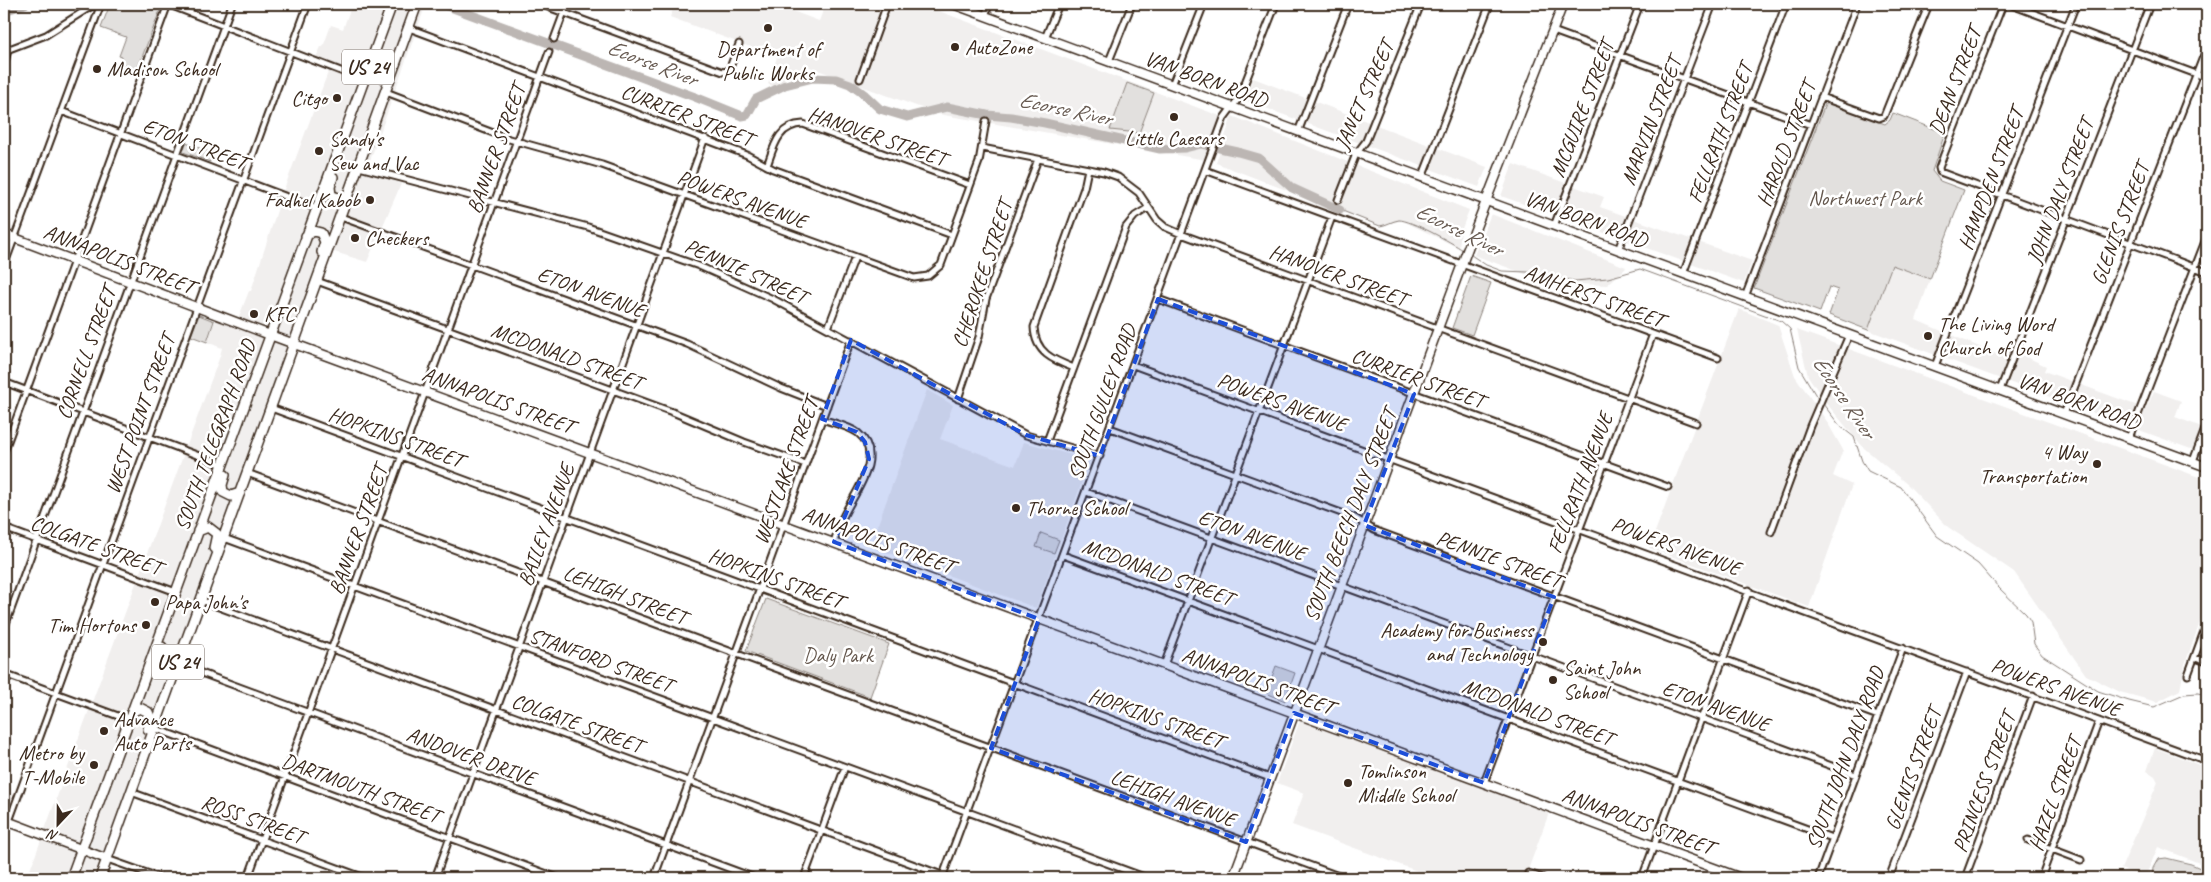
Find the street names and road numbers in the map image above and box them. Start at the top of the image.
street label: DEAN STREET [1923,19,1989,138]
street label: MCGUIRE STREET [1544,32,1622,181]
street label: JANET STREET [1328,33,1401,154]
street label: VAN BORN ROAD [1141,45,1272,114]
street label: MARVIN STREET [1615,49,1689,188]
road number: US 24 [342,50,394,84]
street label: FELLRATH STREET [1682,56,1760,206]
street label: HAROLD STREET [1750,73,1824,210]
street label: BANNER STREET [461,76,533,217]
street label: CURRIER STREET [618,78,762,154]
street label: HANOVER STREET [805,100,954,173]
street label: HAMPDEN STREET [1952,100,2032,253]
street label: JOHN DALY STREET [2020,111,2101,268]
street label: ETON STREET [139,112,256,178]
street label: GLENIS STREET [2085,155,2157,288]
street label: POWERS AVENUE [674,164,812,235]
street label: VAN BORN ROAD [1521,185,1652,254]
street label: CHEROKEE STREET [946,192,1020,351]
street label: ANNAPOLIS STREET [40,218,203,302]
street label: PENNIE STREET [681,232,815,311]
street label: HANOVER STREET [1266,238,1415,314]
street label: AMHERST STREET [1521,259,1672,335]
street label: ETON AVENUE [534,261,650,324]
street label: CORNELL STREET [50,278,124,422]
street label: MCDONALD STREET [488,317,650,397]
street label: SOUTH GULLEY ROAD [1062,319,1143,483]
street label: WEST POINT STREET [99,327,182,497]
street label: SOUTH TELEGRAPH ROAD [168,334,262,534]
street label: CURRIER STREET [1348,342,1493,416]
street label: ANNAPOLIS STREET [419,361,582,441]
street label: POWERS AVENUE [1214,367,1352,438]
street label: VAN BORN ROAD [2014,367,2145,436]
street label: WESTLAKE STREET [748,389,826,547]
street label: HOPKINS STREET [325,401,472,475]
street label: SOUTH BEECH DALY STREET [1297,401,1404,625]
street label: FELLRATH AVENUE [1541,407,1620,557]
street label: BANNER STREET [323,457,395,598]
street label: BAILEY AVENUE [512,458,581,590]
street label: ANNAPOLIS STREET [799,501,962,581]
street label: ETON AVENUE [1195,504,1311,567]
street label: COLGATE STREET [27,509,170,582]
street label: POWERS AVENUE [1608,511,1746,582]
street label: PENNIE STREET [1433,524,1569,595]
street label: MCDONALD STREET [1079,533,1241,613]
street label: HOPKINS STREET [705,542,852,616]
street label: LEHIGH STREET [560,560,695,632]
street label: STANFORD STREET [526,622,680,699]
street label: ANNAPOLIS STREET [1179,642,1342,722]
road number: US 24 [152,644,204,680]
street label: POWERS AVENUE [1988,652,2126,723]
street label: SOUTH JOHN DALY ROAD [1800,662,1891,853]
street label: MCDONALD STREET [1459,673,1621,753]
street label: ETON AVENUE [1659,675,1775,738]
street label: HOPKINS STREET [1085,682,1232,756]
street label: COLGATE STREET [508,687,651,760]
street label: GLENIS STREET [1879,699,1949,833]
street label: PRINCESS STREET [1947,704,2023,856]
street label: ANDOVER DRIVE [403,721,541,792]
street label: HAZEL STREET [2022,730,2089,854]
street label: DARTMOUTH STREET [278,747,448,830]
street label: LEHIGH AVENUE [1107,763,1241,833]
street label: ANNAPOLIS STREET [1559,782,1722,862]
street label: ROSS STREET [198,788,312,851]

